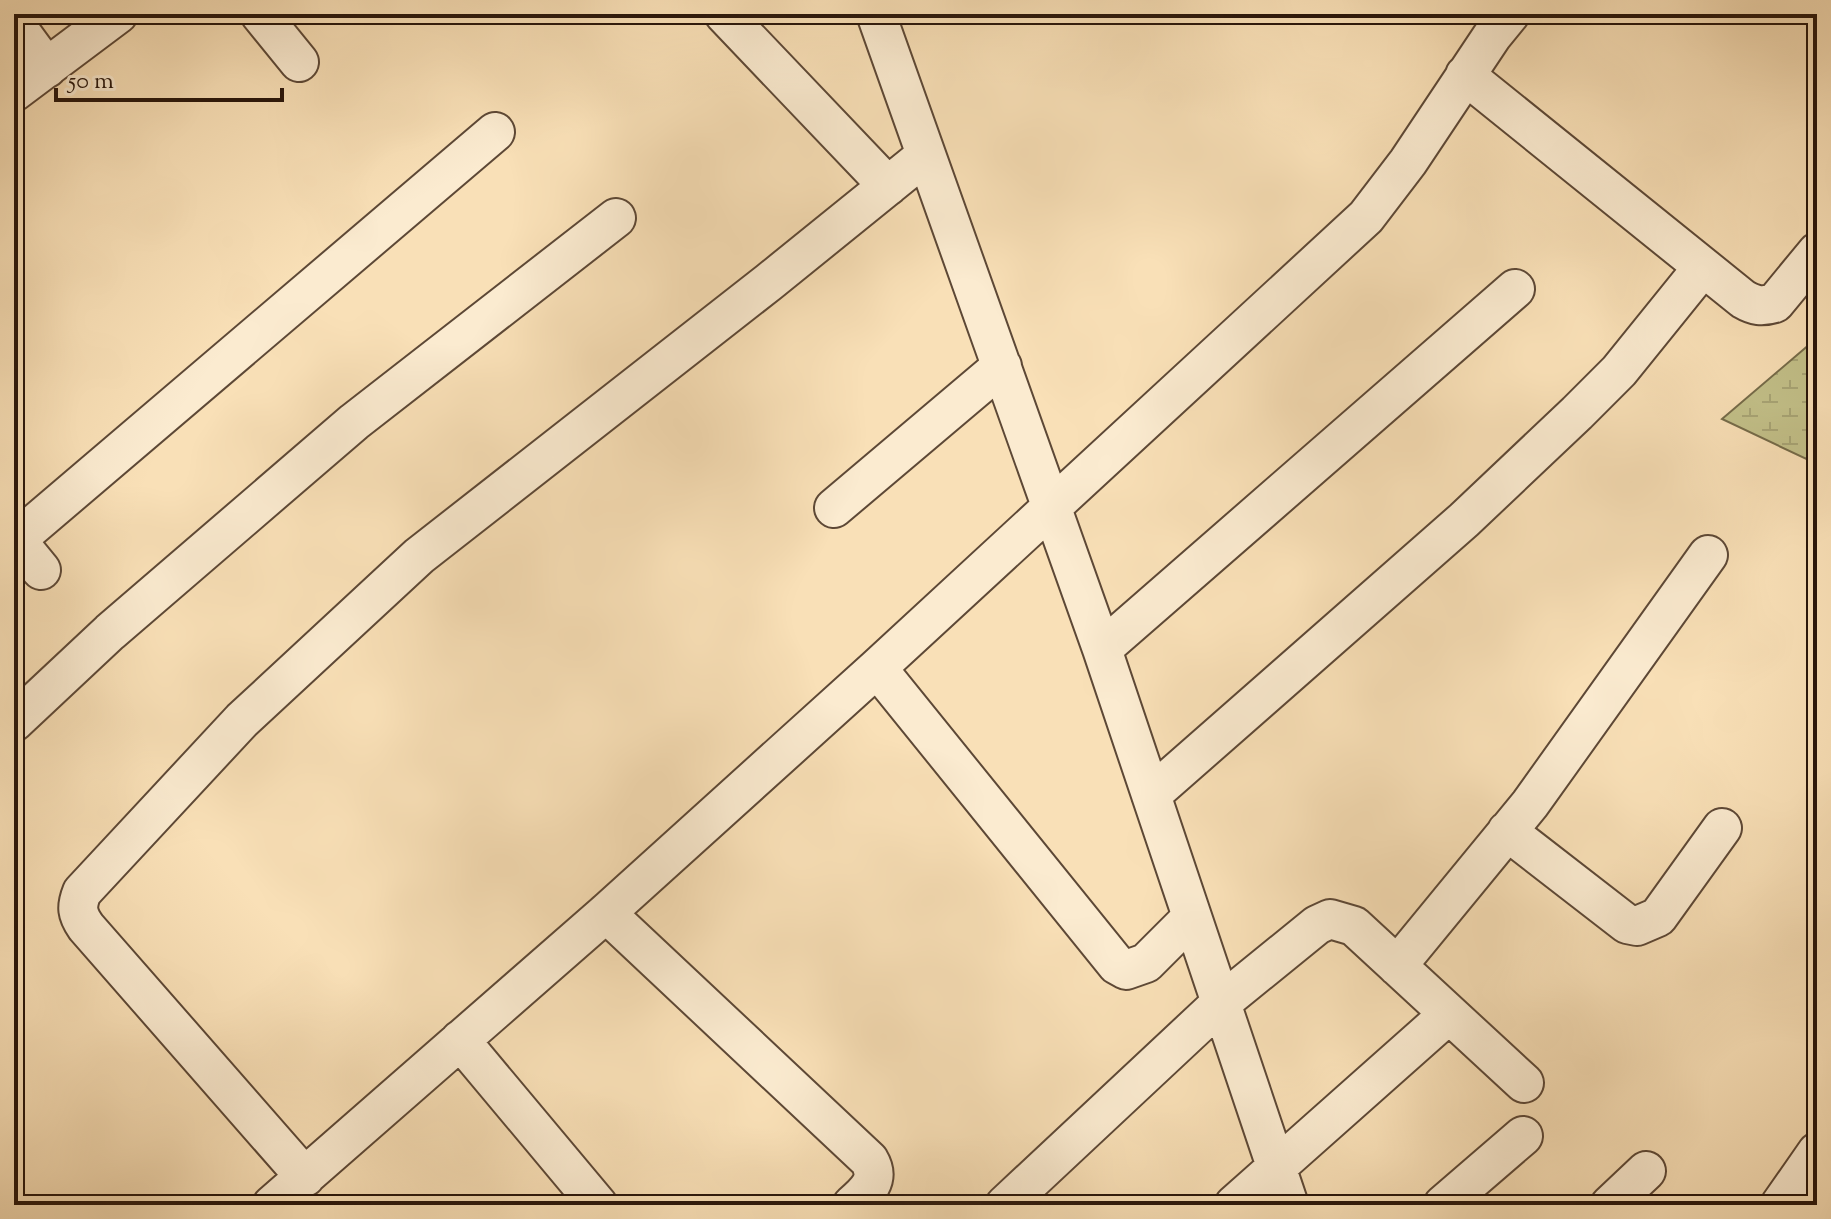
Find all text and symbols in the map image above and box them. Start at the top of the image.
scale bar [56,52,282,102]
text: 50 m [66,65,114,99]

